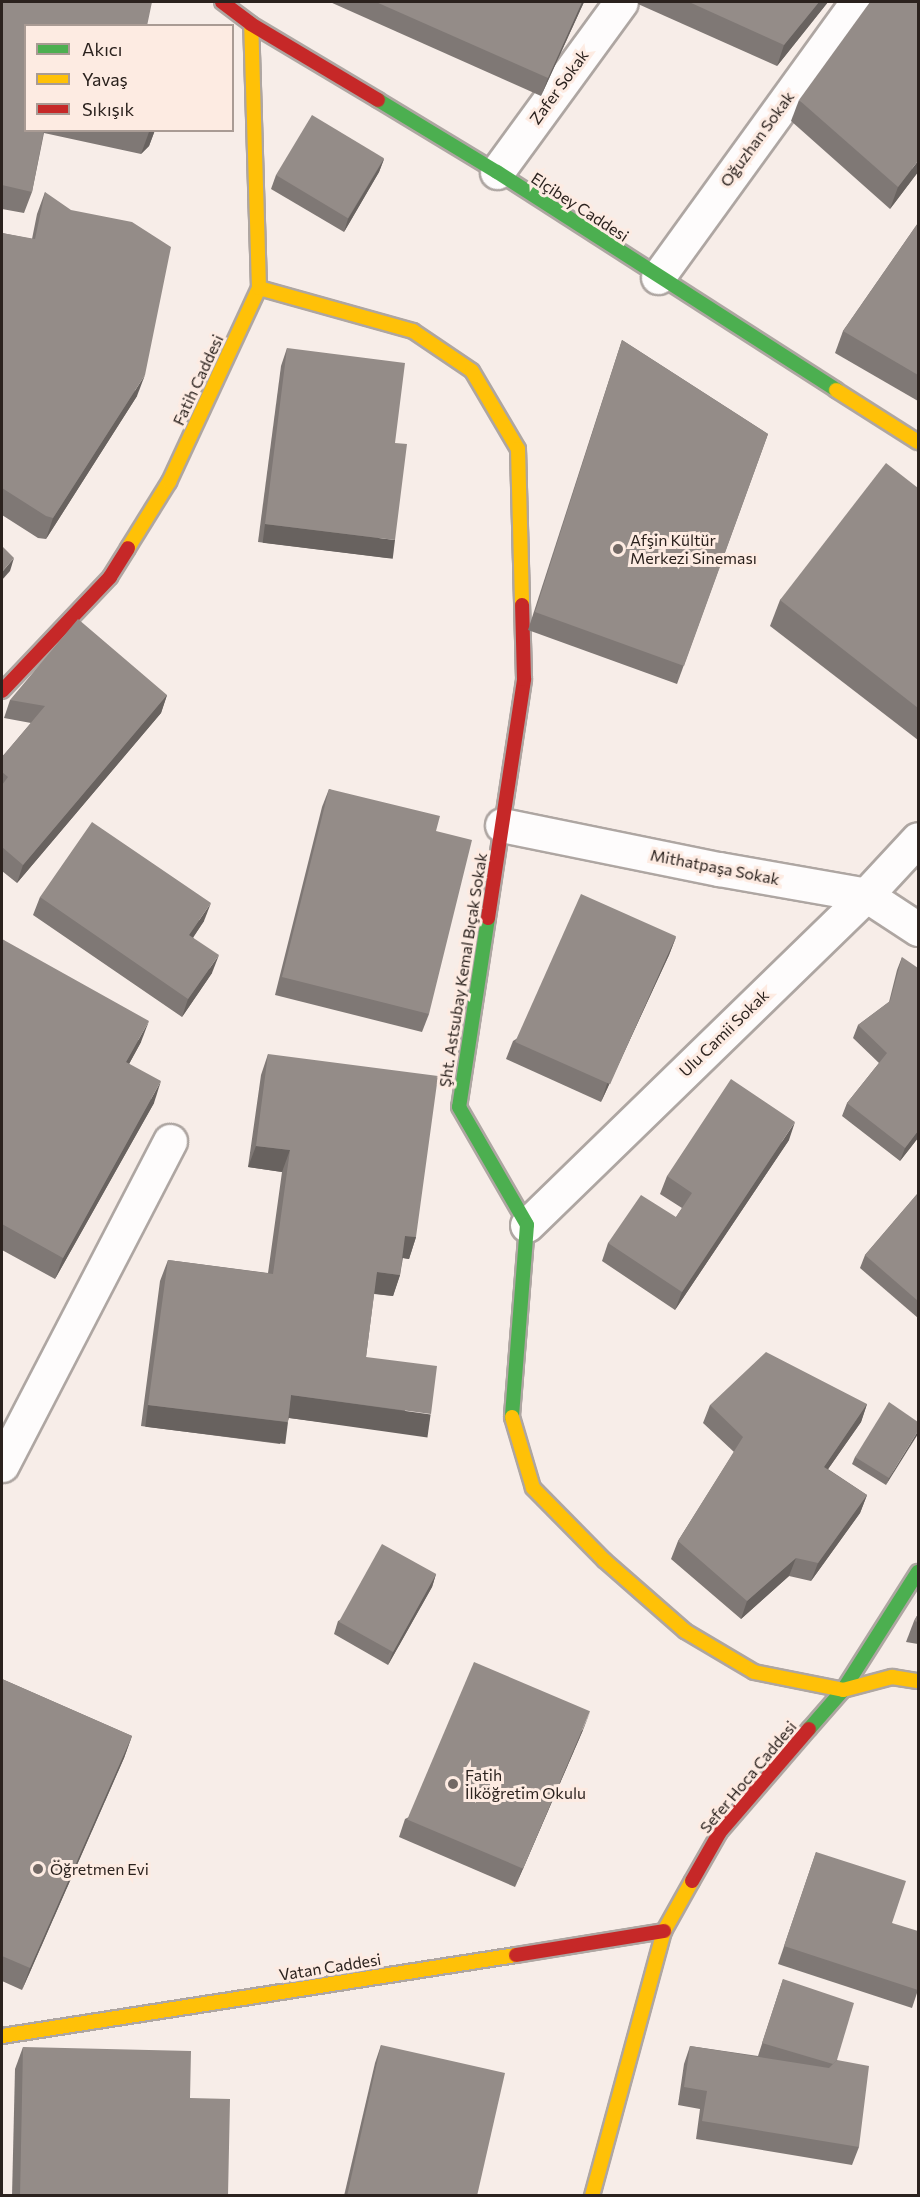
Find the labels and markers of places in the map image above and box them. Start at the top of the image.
place label: Afşin Kültür Merkezi Sineması [630,530,757,568]
marker: Afşin Kültür Merkezi Sineması [611,542,625,556]
place label: Fatih İlköğretim Okulu [465,1765,586,1803]
marker: Fatih İlköğretim Okulu [446,1777,460,1791]
place label: Öğretmen Evi [50,1859,149,1879]
marker: Öğretmen Evi [31,1862,45,1876]

